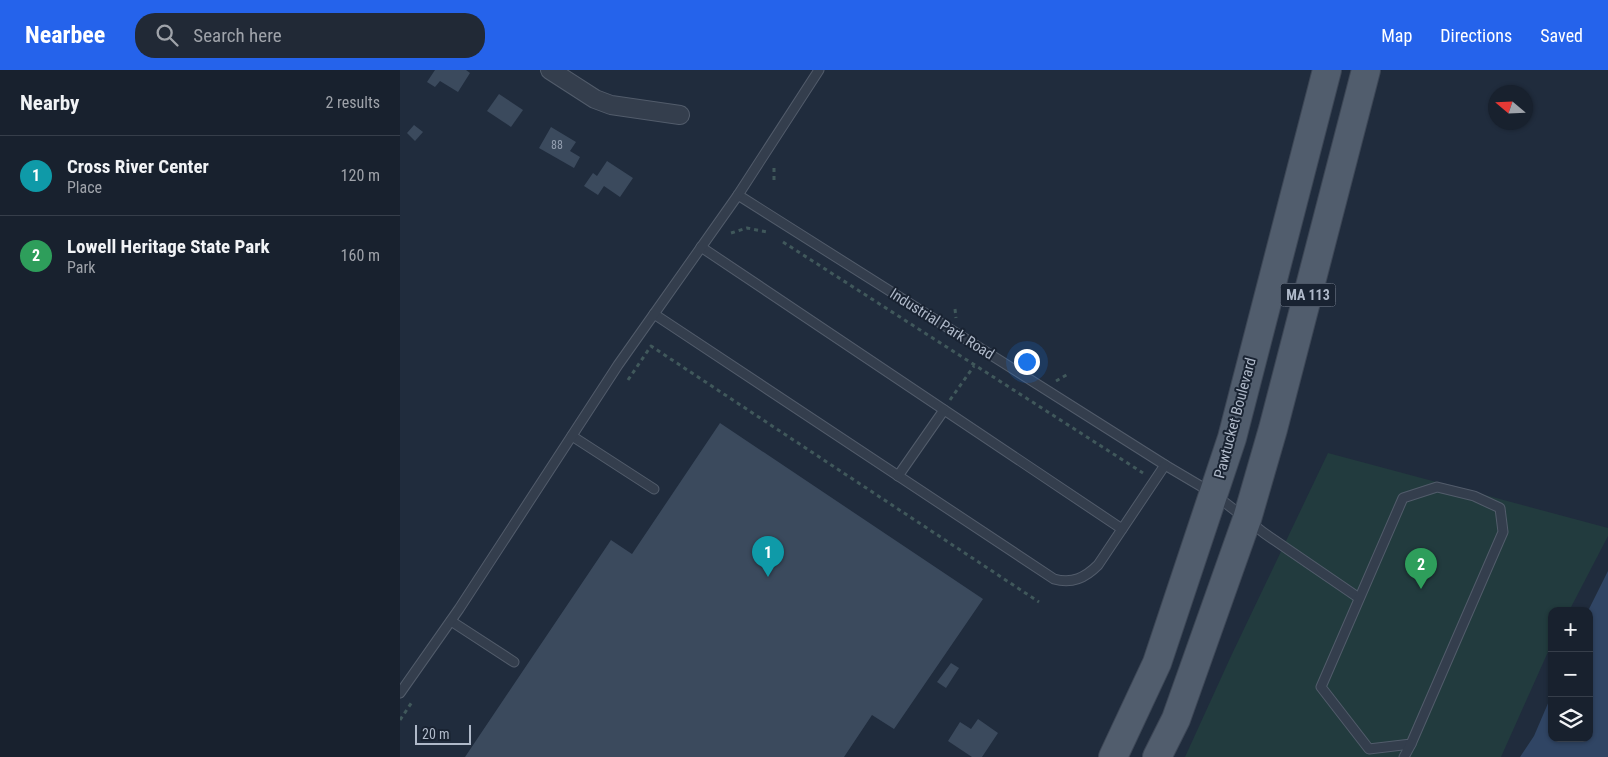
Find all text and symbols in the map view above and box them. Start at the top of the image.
search box [135,13,485,58]
text: Nearbee [25,21,105,49]
icon: search [153,21,181,49]
text: Search here [193,24,282,47]
text: Map [1381,25,1412,46]
text: Directions [1440,25,1512,46]
text: Saved [1540,25,1583,46]
north arrow [1488,85,1533,130]
text: Nearby [20,91,79,115]
text: 2 results [325,93,380,112]
house number: 88 [551,138,563,152]
text: Cross River Center [67,155,209,178]
text: 1 [32,166,40,185]
text: 120 m [341,166,380,185]
text: Place [67,178,102,197]
text: Lowell Heritage State Park [67,235,270,258]
text: 2 [32,246,40,265]
text: 160 m [341,246,380,265]
text: Park [67,258,96,277]
road number: MA 113 [1280,284,1336,306]
street label: Industrial Park Road [887,285,997,363]
your location [1014,349,1040,375]
street label: Pawtucket Boulevard [1210,356,1260,480]
pin: 1 [752,536,784,577]
pin: 2 [1405,548,1437,589]
map controls [1548,607,1593,742]
button: + [1548,607,1593,652]
button: − [1548,652,1593,697]
button: layers [1548,697,1593,742]
scale bar [415,722,471,745]
text: 20 m [422,726,450,742]

